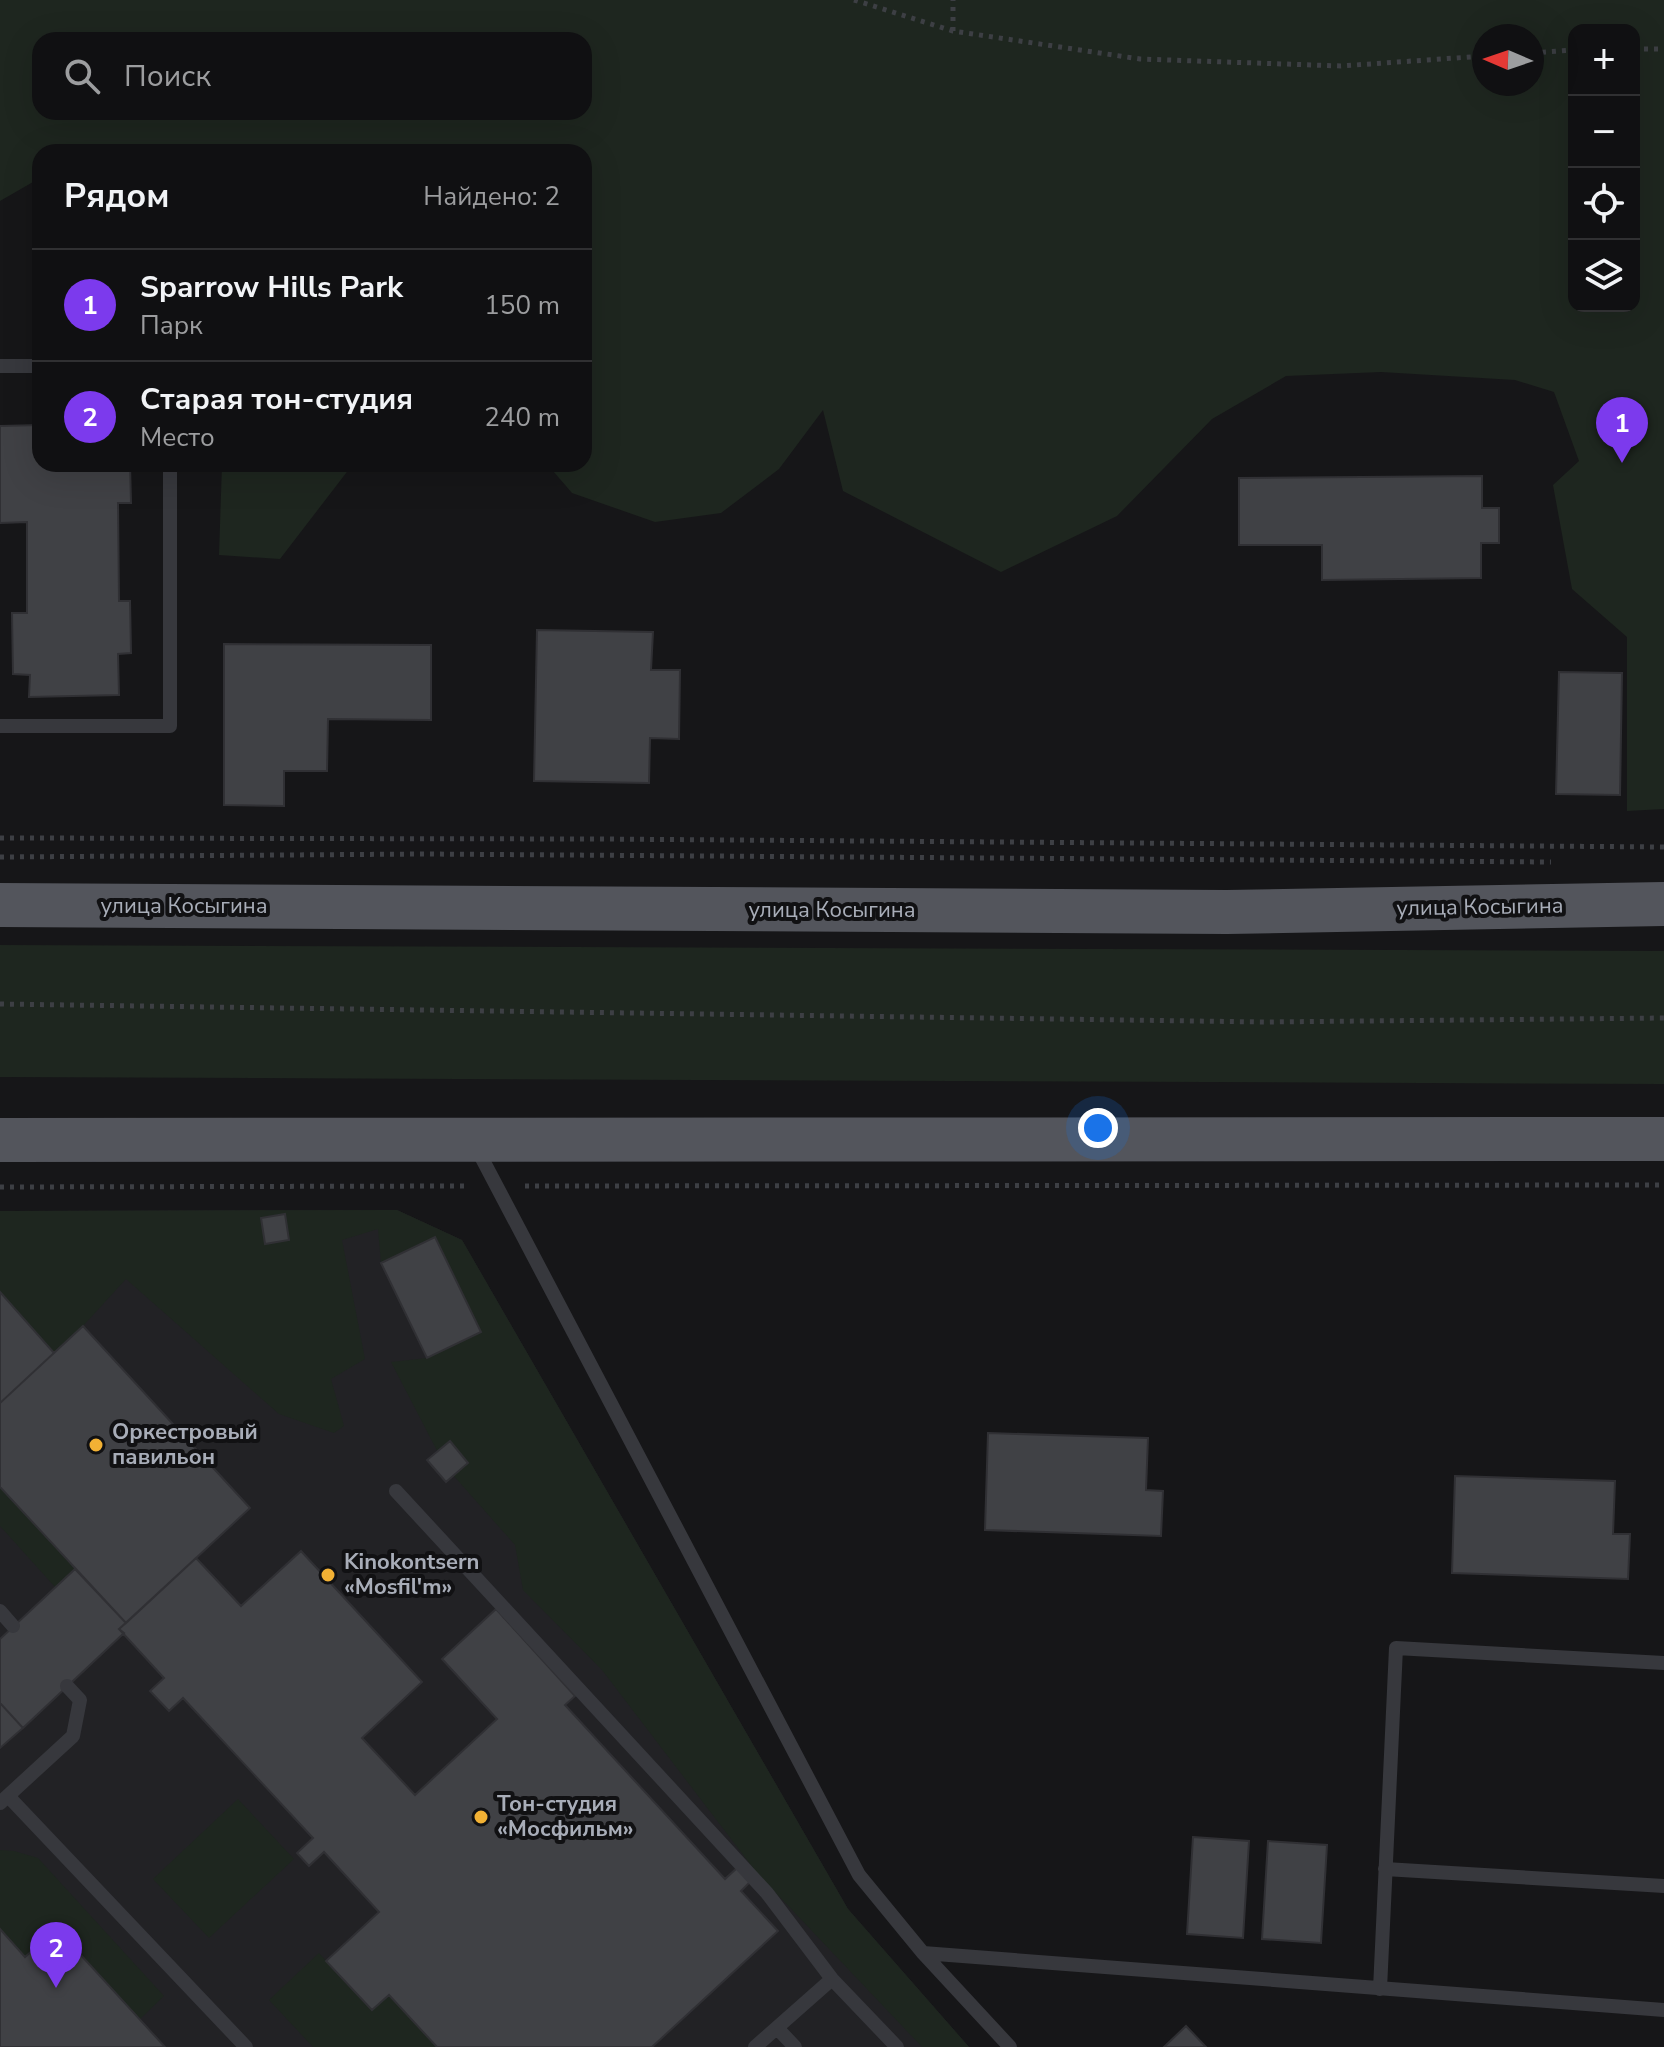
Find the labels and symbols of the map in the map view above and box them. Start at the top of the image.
north arrow [1472,24,1544,96]
pin: 1 [1596,397,1648,463]
street label: улица Косыгина [100,891,268,921]
street label: улица Косыгина [1396,891,1564,923]
street label: улица Косыгина [748,895,916,925]
your location [1078,1108,1118,1148]
place label: Оркестровый павильон [112,1417,258,1472]
marker: Оркестровый павильон [87,1436,105,1454]
place label: Kinokontsern «Mosfil'm» [344,1547,479,1602]
marker: Kinokontsern «Mosfil'm» [319,1566,337,1584]
place label: Тон-студия «Мосфильм» [497,1789,634,1844]
marker: Тон-студия «Мосфильм» [472,1808,490,1826]
pin: 2 [30,1922,82,1988]

